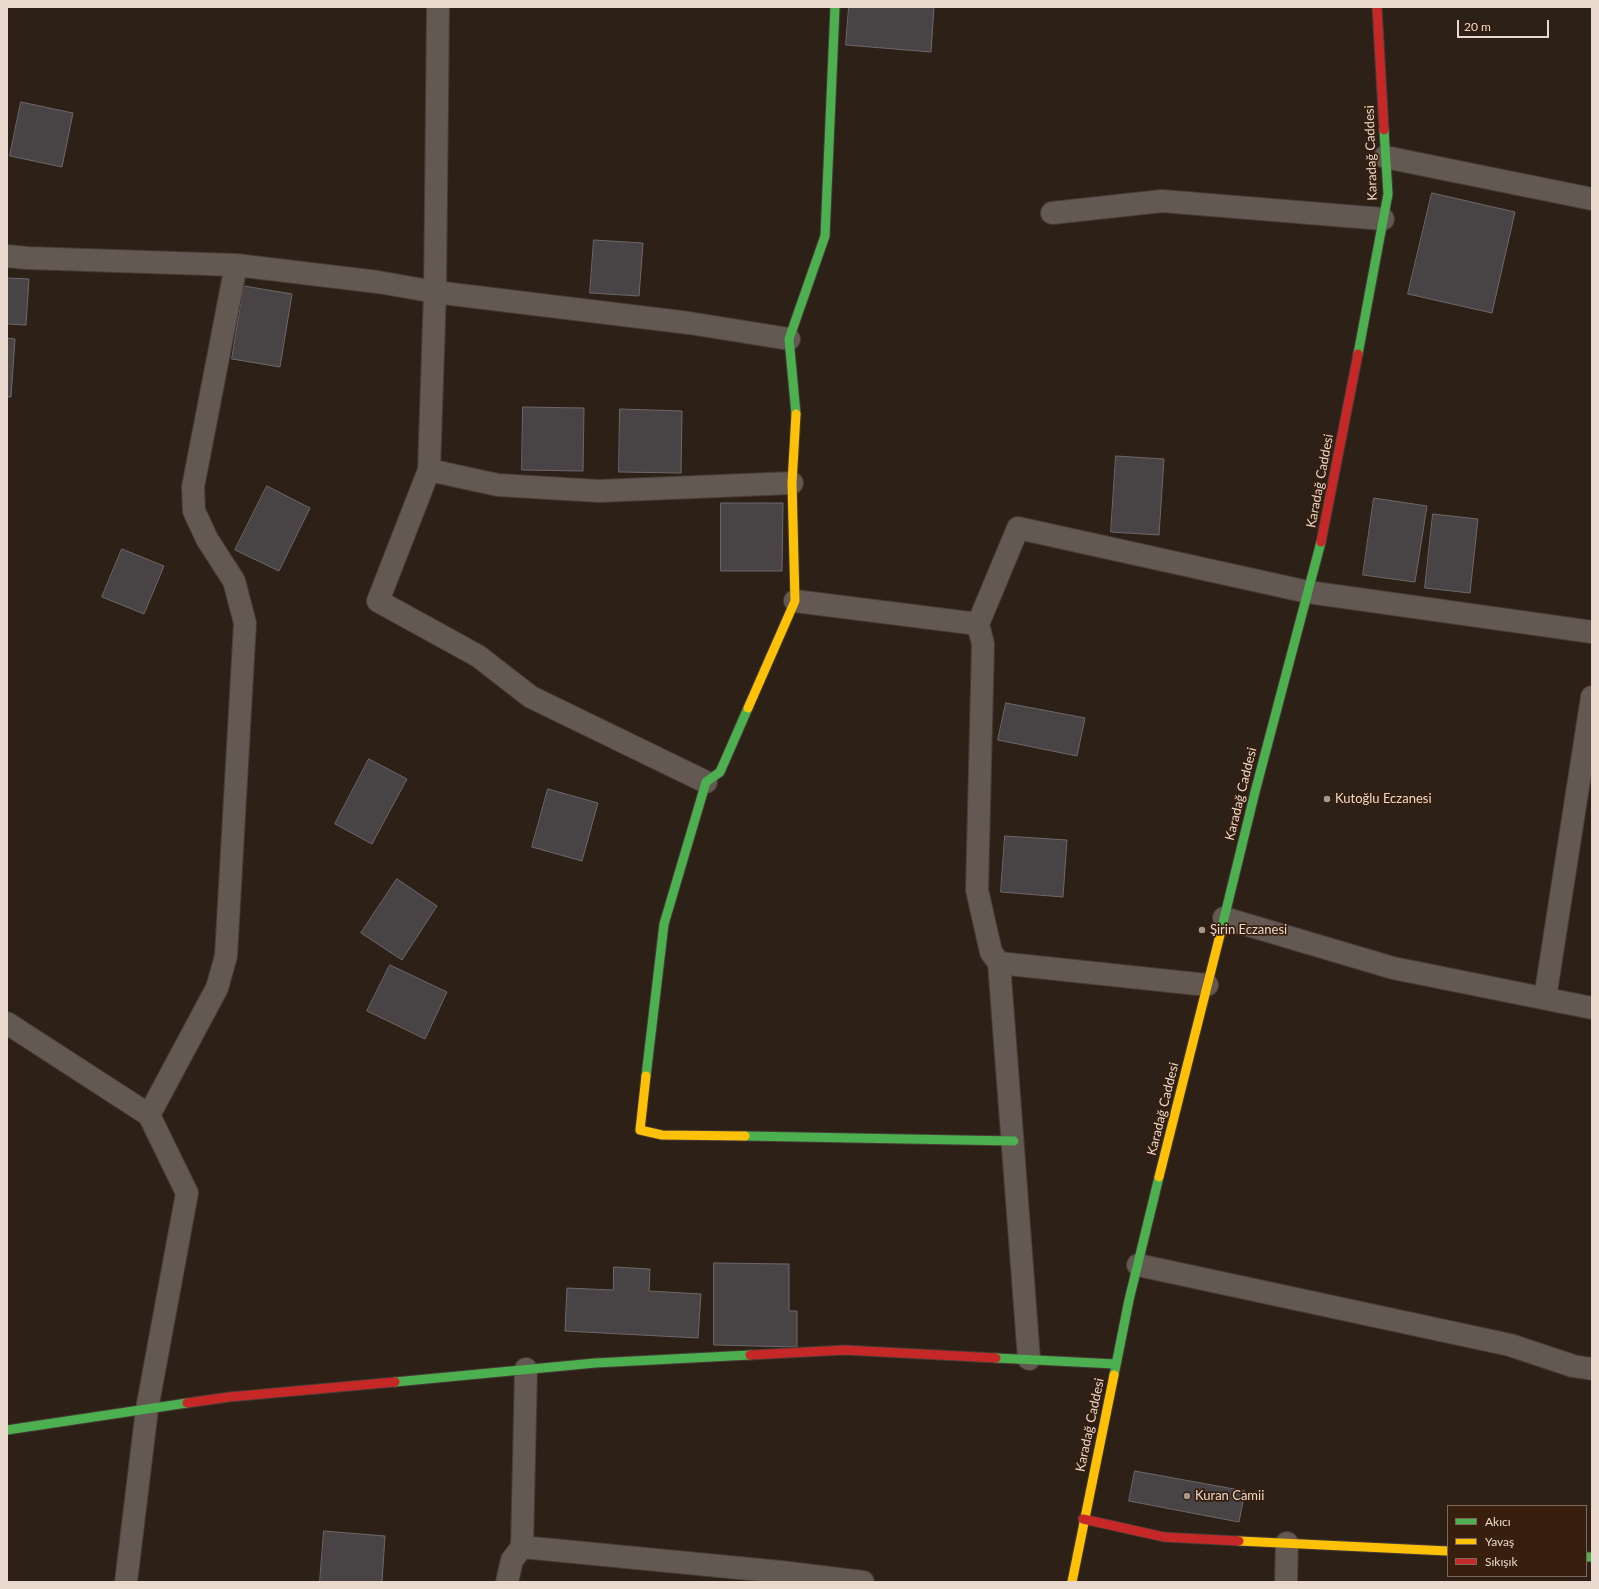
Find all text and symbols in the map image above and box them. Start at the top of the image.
scale bar [1459,12,1551,38]
text: 20 m [1464,19,1491,34]
street label: Karadağ Caddesi [1362,105,1380,201]
street label: Karadağ Caddesi [1303,433,1337,529]
street label: Karadağ Caddesi [1222,746,1260,842]
place label: Kutoğlu Eczanesi [1335,791,1432,807]
marker: Kutoğlu Eczanesi [1322,794,1332,804]
place label: Şirin Eczanesi [1210,922,1287,938]
marker: Şirin Eczanesi [1197,925,1207,935]
street label: Karadağ Caddesi [1144,1061,1182,1157]
street label: Karadağ Caddesi [1072,1377,1108,1473]
place label: Kuran Camii [1195,1488,1264,1504]
marker: Kuran Camii [1182,1491,1192,1501]
legend [1447,1505,1587,1577]
text: Akıcı [1485,1514,1511,1529]
text: Yavaş [1485,1534,1514,1549]
text: Sıkışık [1485,1554,1518,1569]

